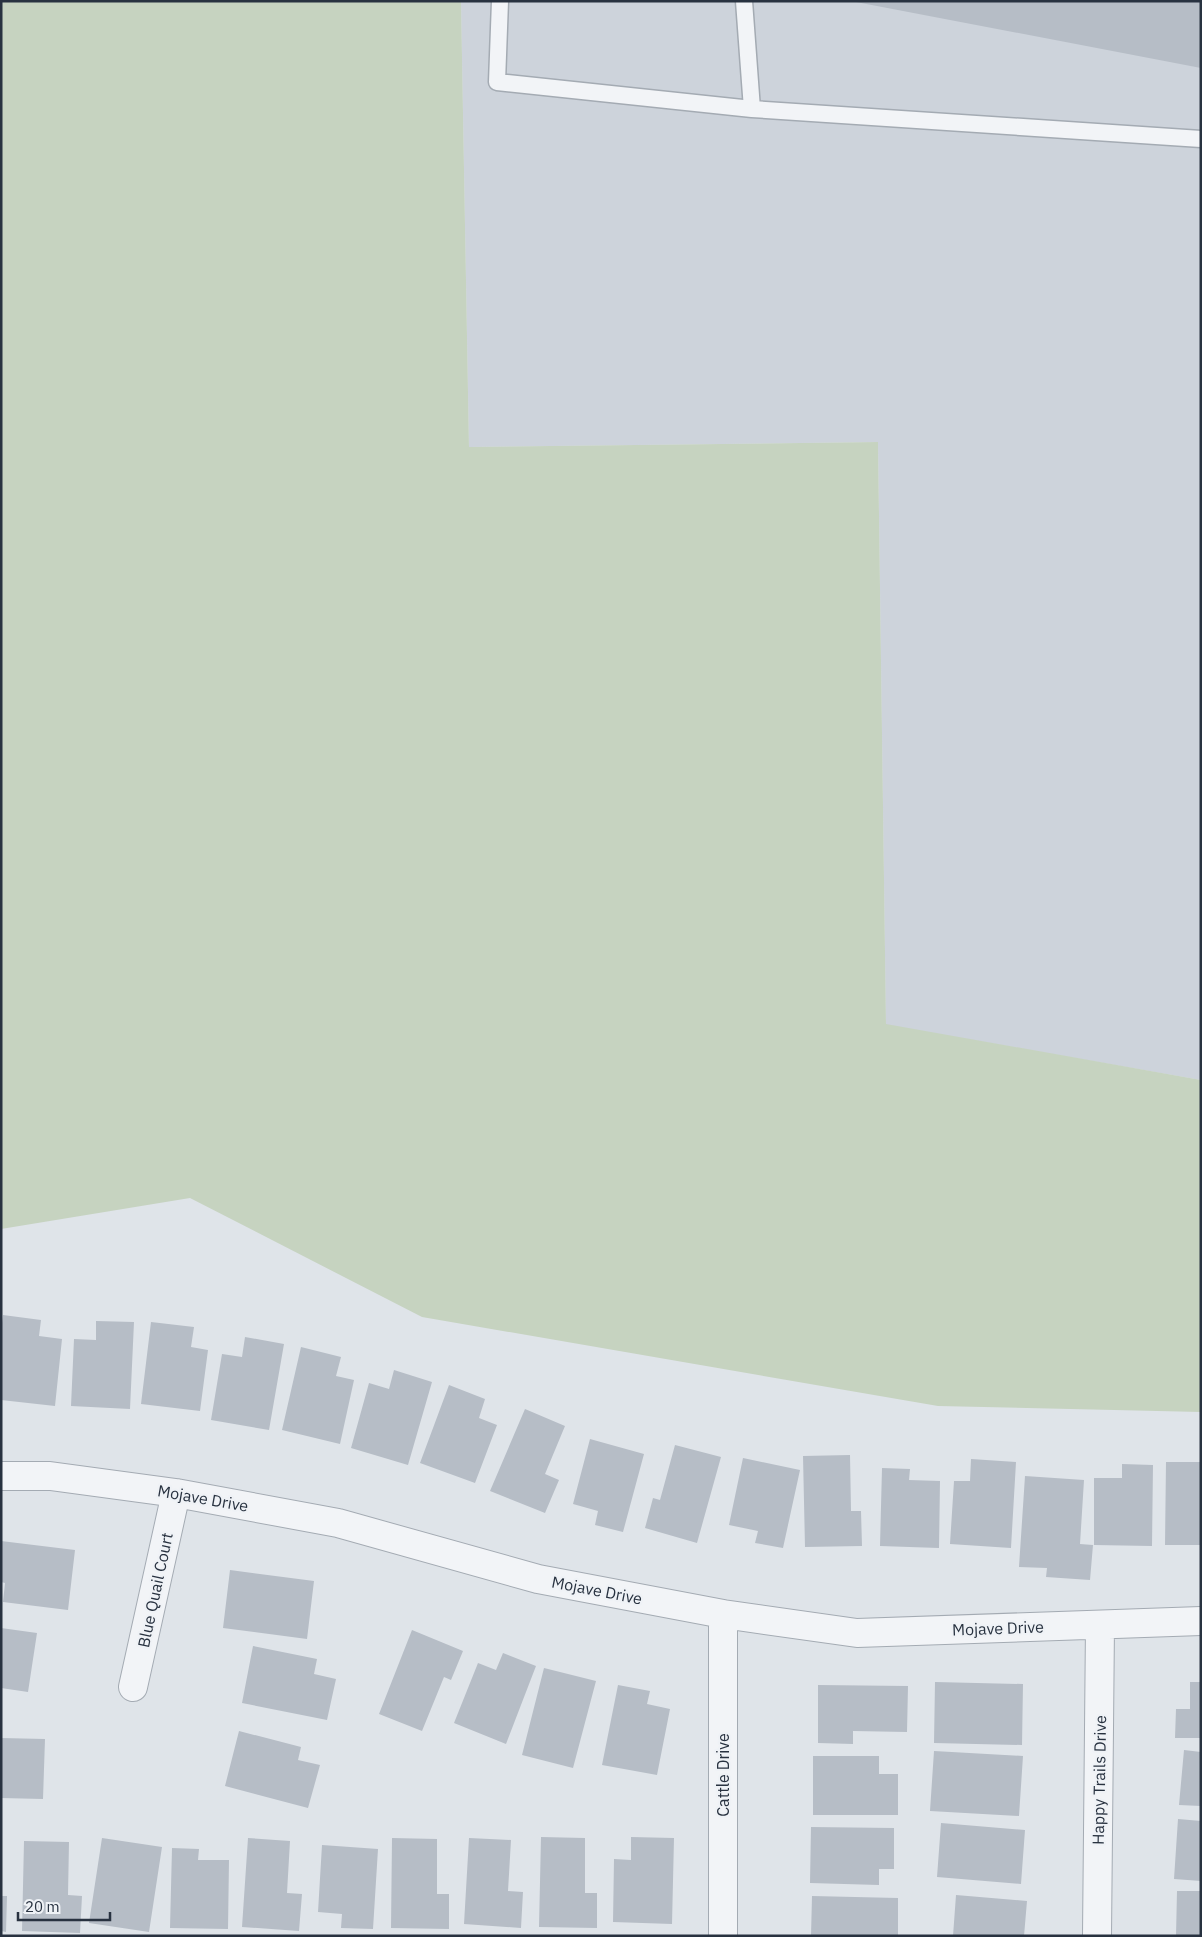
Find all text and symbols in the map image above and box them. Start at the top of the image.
street label: Mojave Drive [156,1480,250,1516]
street label: Blue Quail Court [133,1531,177,1649]
street label: Mojave Drive [550,1571,644,1609]
street label: Mojave Drive [952,1616,1044,1640]
street label: Happy Trails Drive [1088,1715,1110,1845]
street label: Cattle Drive [713,1733,733,1817]
scale bar [18,1890,110,1922]
text: 20 m [25,1897,60,1916]

